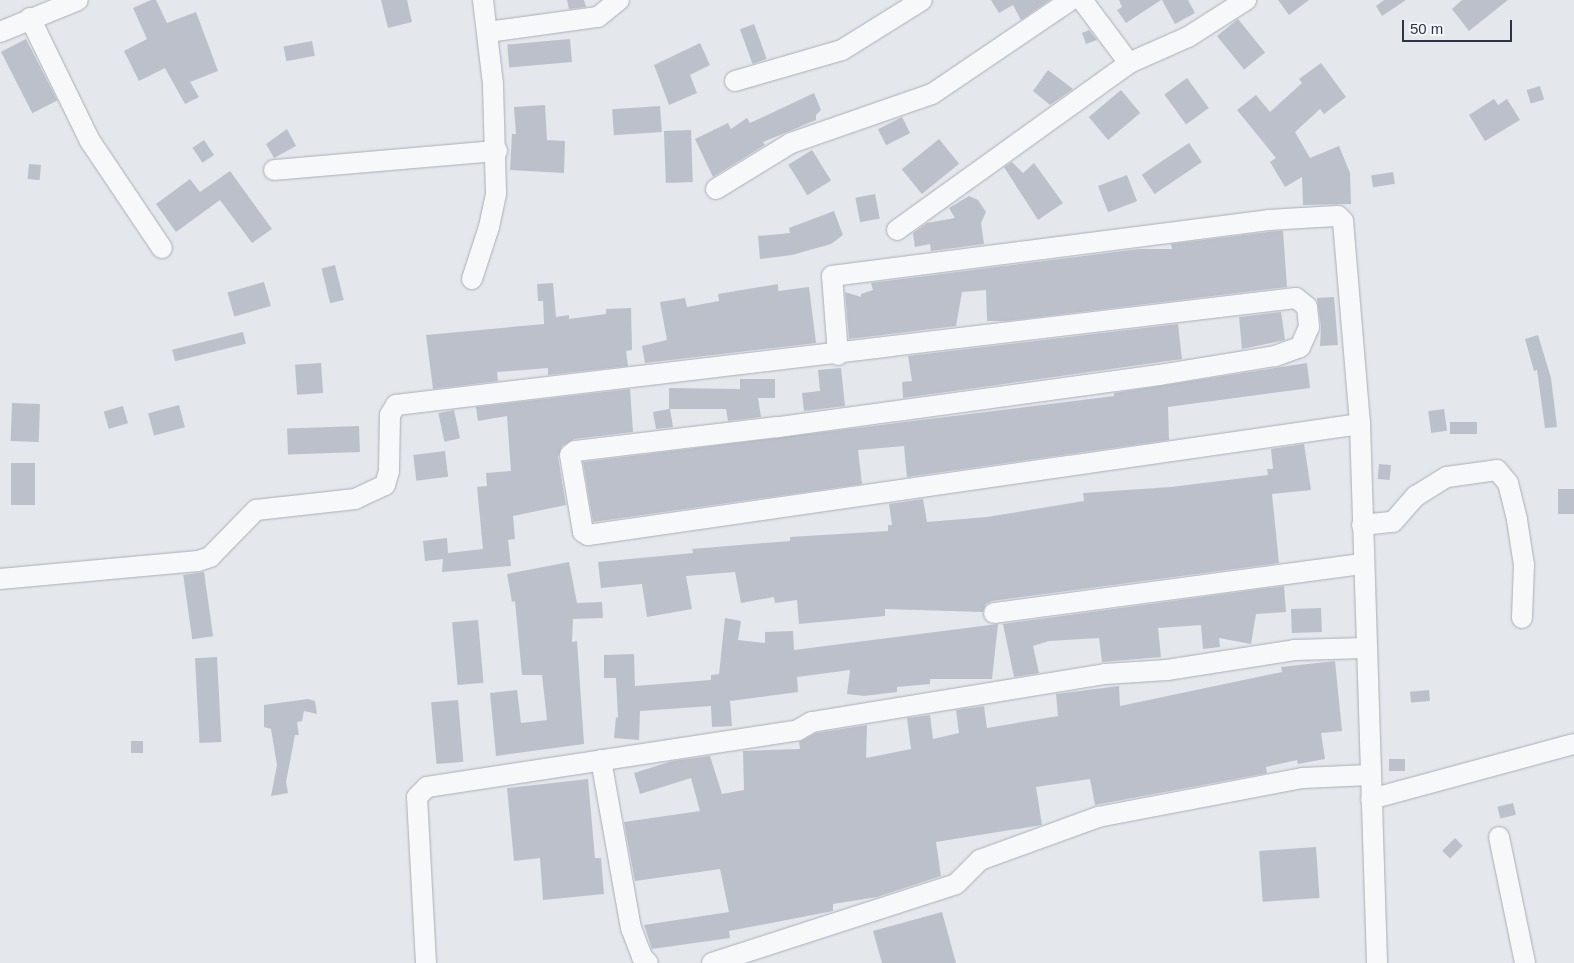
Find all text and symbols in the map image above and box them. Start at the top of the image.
scale bar [1404,10,1514,42]
text: 50 m [1410,20,1443,37]

